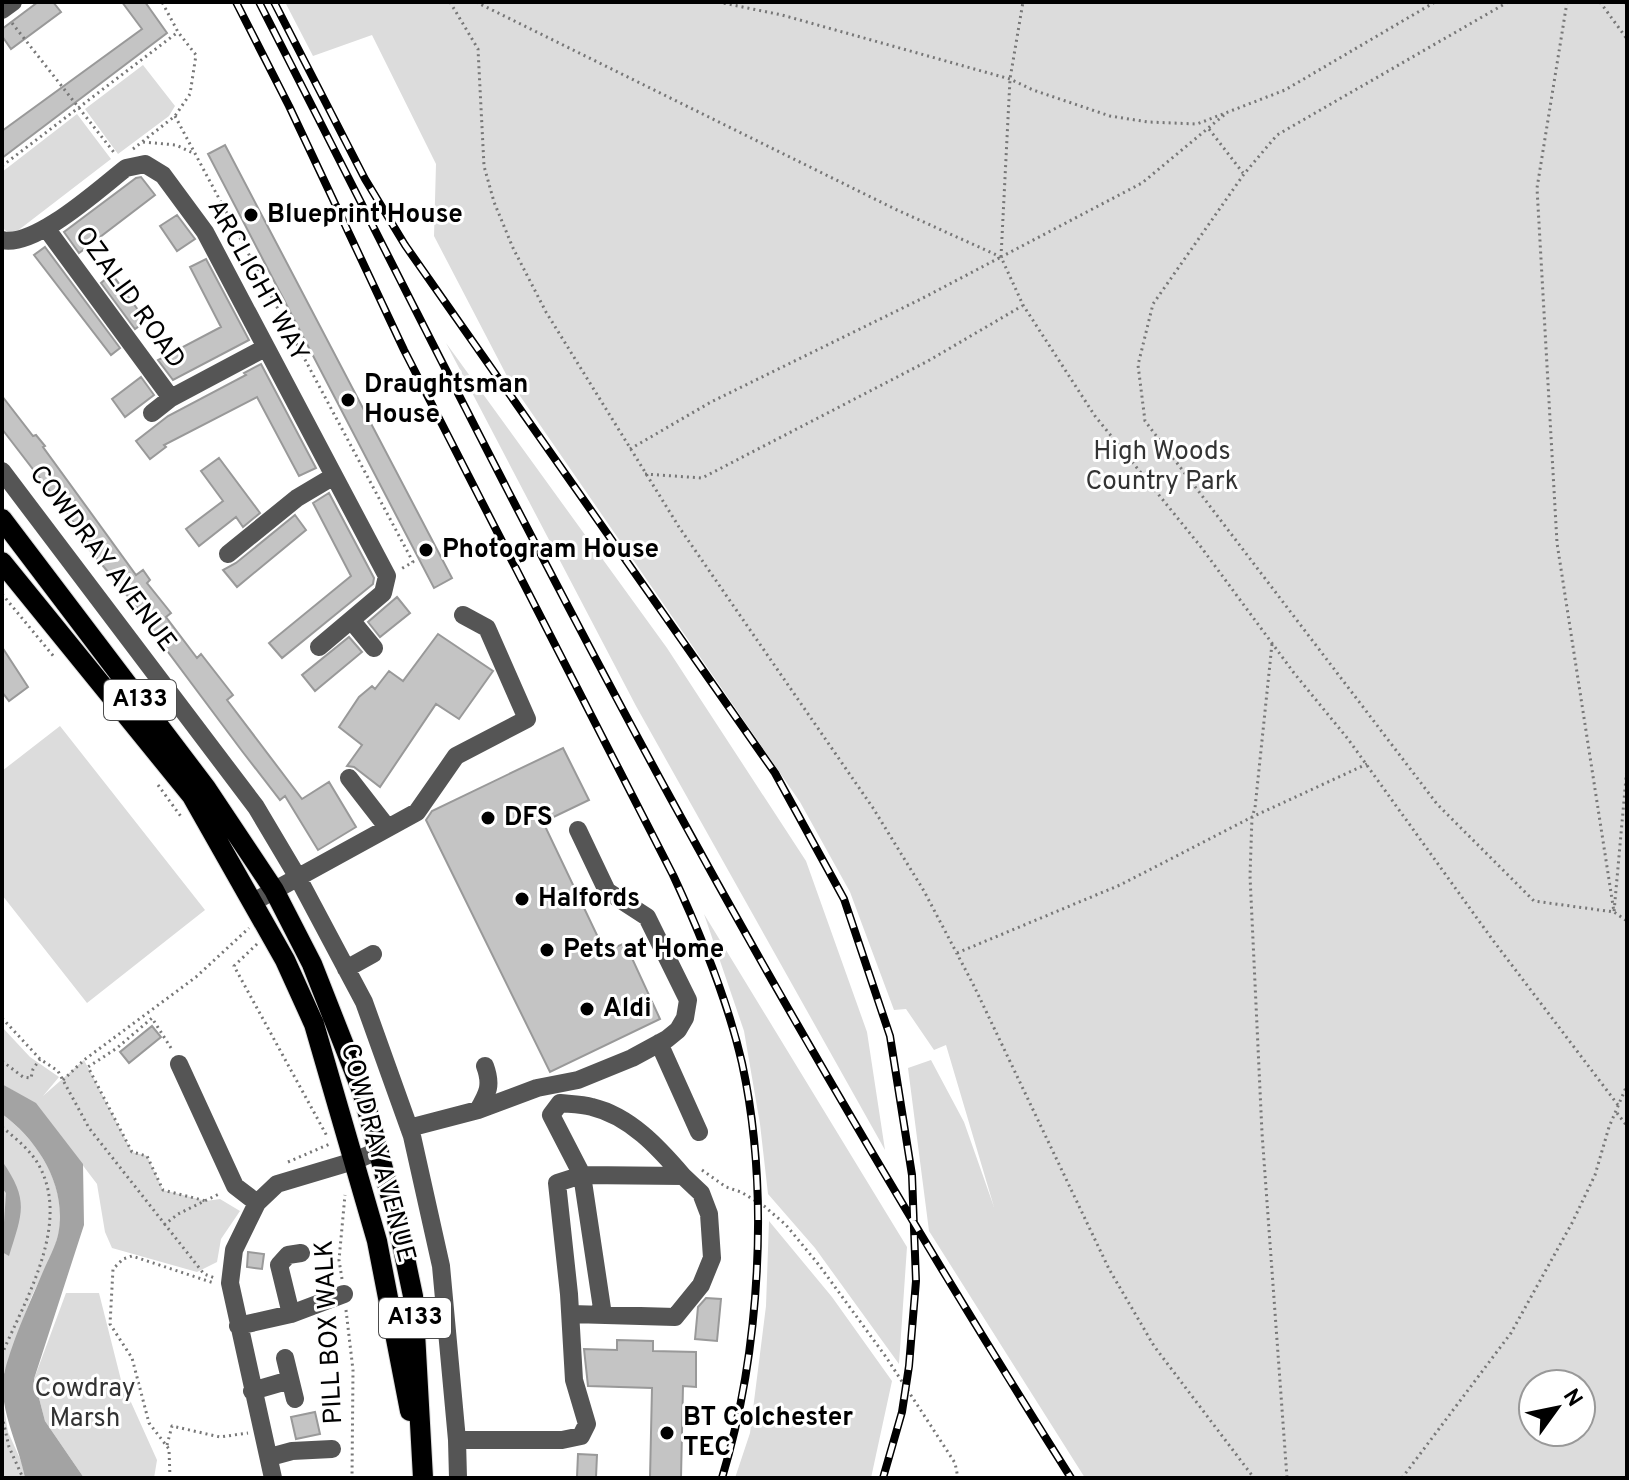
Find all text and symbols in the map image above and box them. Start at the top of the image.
street label: ARCLIGHT WAY [199,194,315,368]
place label: Blueprint House [267,199,463,232]
marker: Blueprint House [242,206,260,224]
street label: OZALID ROAD [66,220,192,376]
place label: Draughtsman House [364,369,528,432]
marker: Draughtsman House [339,391,357,409]
park label: High Woods Country Park [1085,436,1239,499]
street label: COWDRAY AVENUE [21,459,183,659]
place label: Photogram House [442,534,659,567]
marker: Photogram House [417,541,435,559]
road number: A133 [104,680,176,720]
place label: DFS [504,802,553,835]
marker: DFS [479,809,497,827]
place label: Halfords [538,883,640,916]
marker: Halfords [513,890,531,908]
place label: Pets at Home [563,934,724,967]
marker: Pets at Home [538,941,556,959]
place label: Aldi [603,993,652,1026]
marker: Aldi [578,1000,596,1018]
street label: COWDRAY AVENUE [332,1040,422,1266]
street label: PILL BOX WALK [309,1239,351,1425]
road number: A133 [379,1298,451,1338]
north arrow [1517,1368,1597,1448]
park label: Cowdray Marsh [34,1373,136,1436]
text: N [1556,1384,1587,1412]
place label: BT Colchester TEC [683,1402,853,1465]
marker: BT Colchester TEC [658,1424,676,1442]

